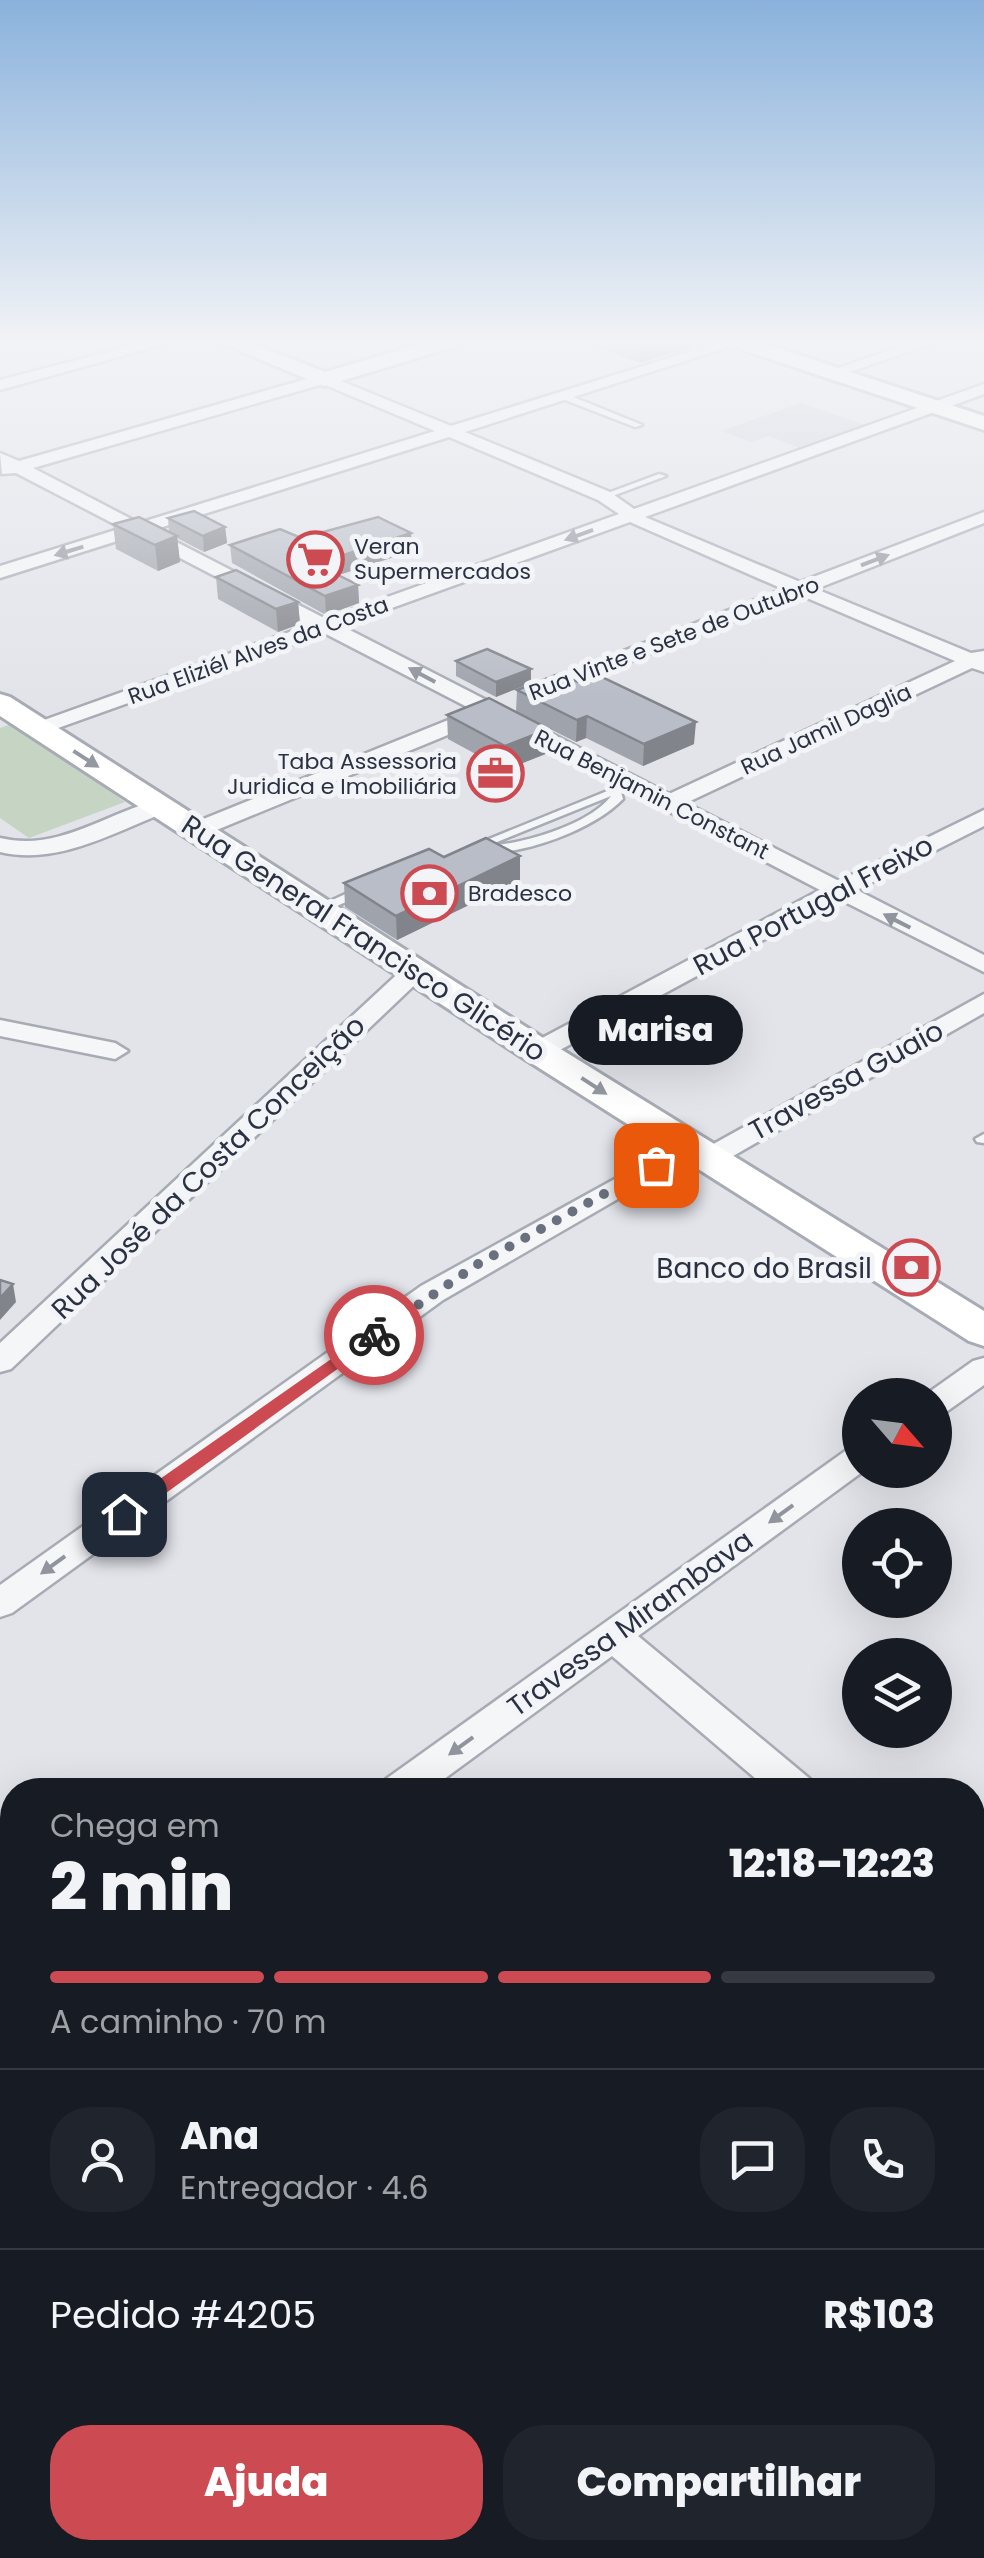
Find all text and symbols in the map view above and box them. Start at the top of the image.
one-way arrow [563,528,593,543]
supermarket icon: Veran Supermercados [285,529,345,589]
place label: Veran Supermercados [354,531,531,587]
one-way arrow [53,544,84,559]
one-way arrow [860,552,890,568]
street label: Rua Vinte e Sete de Outubro [525,569,824,708]
street label: Rua Eliziél Alves da Costa [124,589,393,712]
one-way arrow [407,667,436,684]
street label: Rua Jamil Daglia [736,676,917,783]
street label: Rua Benjamin Constant [529,722,774,867]
office icon: Taba Assessoria Juridica e Imobiliária [466,744,526,804]
place label: Taba Assessoria Juridica e Imobiliária [227,746,457,802]
one-way arrow [72,749,100,768]
street label: Rua General Francisco Glicério [174,806,553,1071]
street label: Rua Portugal Freixo [686,826,940,985]
bank icon: Bradesco [399,863,459,923]
place label: Bradesco [468,878,572,909]
one-way arrow [883,913,912,930]
callout: Marisa [568,995,744,1065]
street label: Rua José da Costa Conceição [43,1007,374,1328]
text: Marisa [598,1007,713,1052]
street label: Travessa Guaio [742,1011,950,1150]
one-way arrow [580,1076,608,1094]
pin [614,1123,699,1208]
icon: bag [629,1138,684,1193]
bank icon: Banco do Brasil [881,1238,941,1298]
place label: Banco do Brasil [656,1249,872,1288]
courier [324,1285,424,1385]
icon: bike [347,1308,402,1363]
north arrow [842,1378,952,1488]
map controls [842,1378,952,1748]
pin [82,1472,167,1557]
icon: home [97,1487,152,1542]
one-way arrow [767,1504,794,1523]
button: locate [842,1508,952,1618]
street label: Travessa Mirambava [500,1521,761,1726]
one-way arrow [40,1554,66,1574]
button: layers [842,1638,952,1748]
one-way arrow [448,1735,474,1755]
text: Chega em [50,1803,220,1848]
text: 12:18–12:23 [729,1837,935,1890]
text: 2 min [50,1842,233,1933]
text: A caminho · 70 m [50,1999,326,2044]
button: person [50,2107,155,2212]
button: chat [700,2107,805,2212]
button: phone [830,2107,935,2212]
text: Ana [180,2109,259,2162]
text: Entregador · 4.6 [180,2165,429,2210]
text: Pedido #4205 [50,2288,316,2341]
text: R$103 [823,2288,935,2341]
button: Ajuda [50,2425,483,2540]
button: Compartilhar [503,2425,935,2540]

